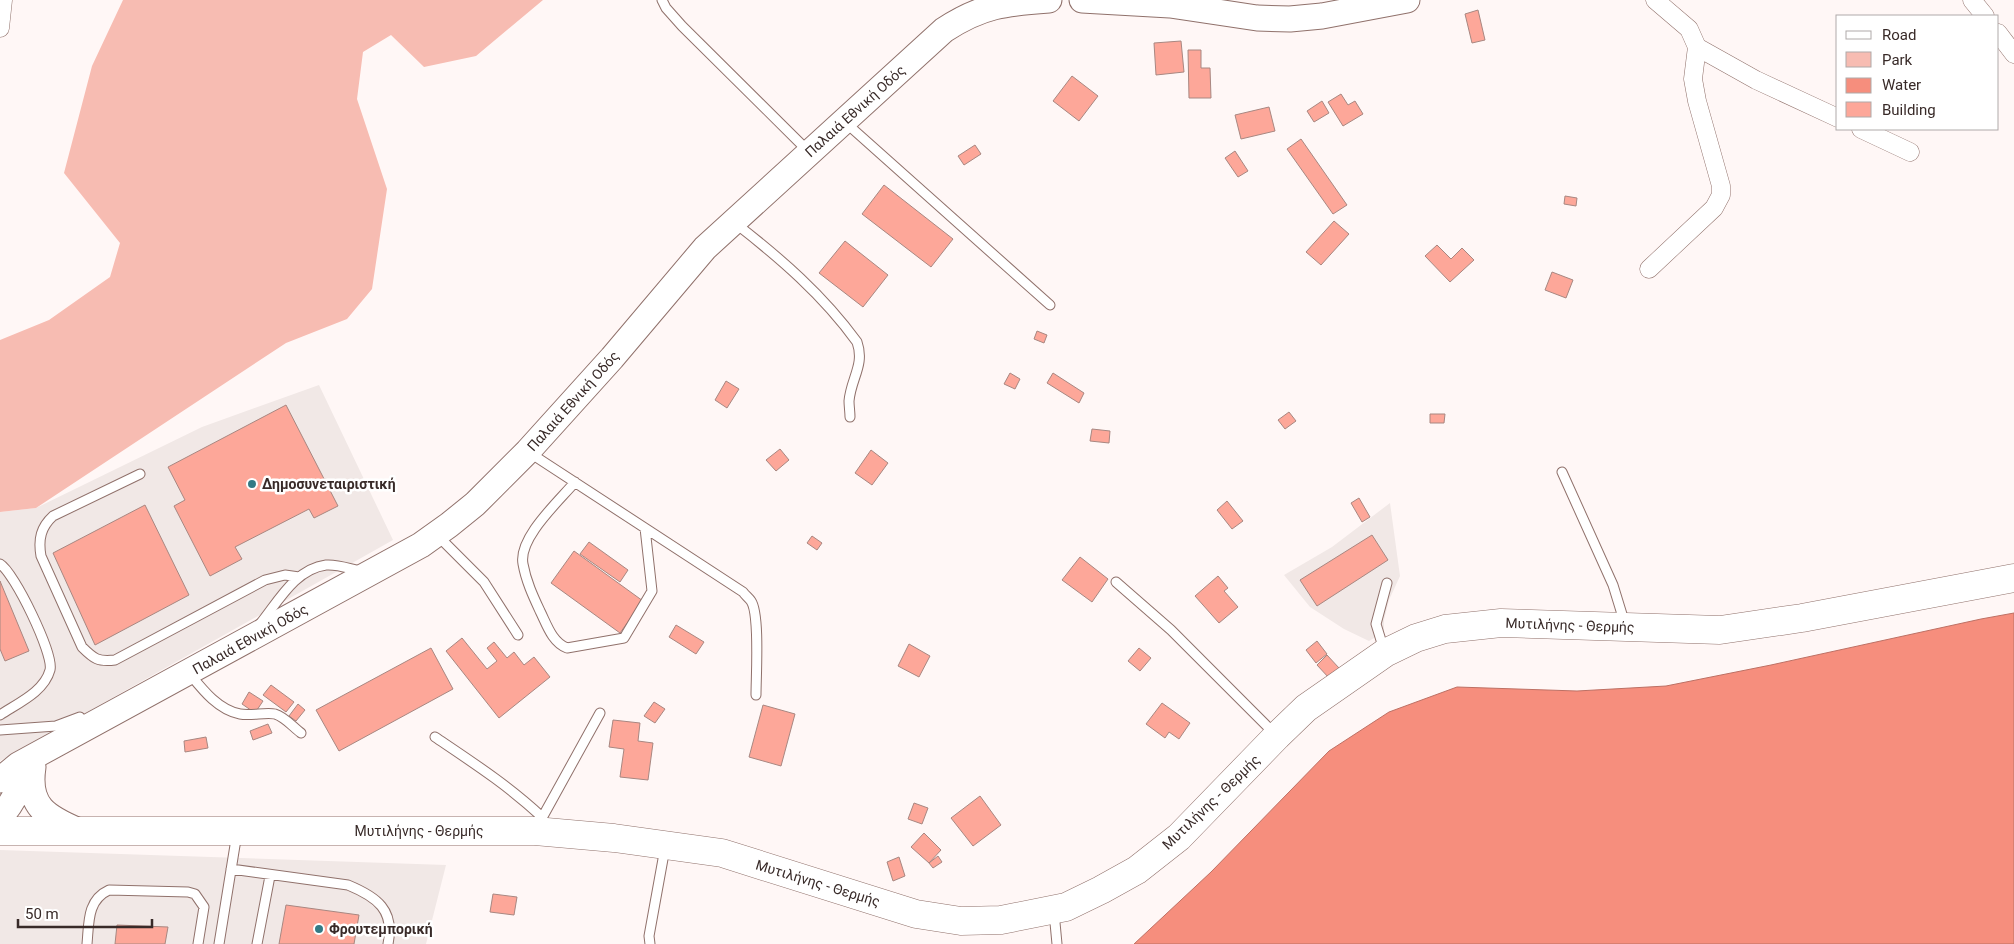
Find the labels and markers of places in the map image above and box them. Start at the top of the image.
place label: Δημοσυνεταιριστική [262,476,396,492]
marker: Δημοσυνεταιριστική [246,478,258,490]
place label: Φρουτεμπορική [329,921,433,937]
marker: Φρουτεμπορική [313,923,325,935]

